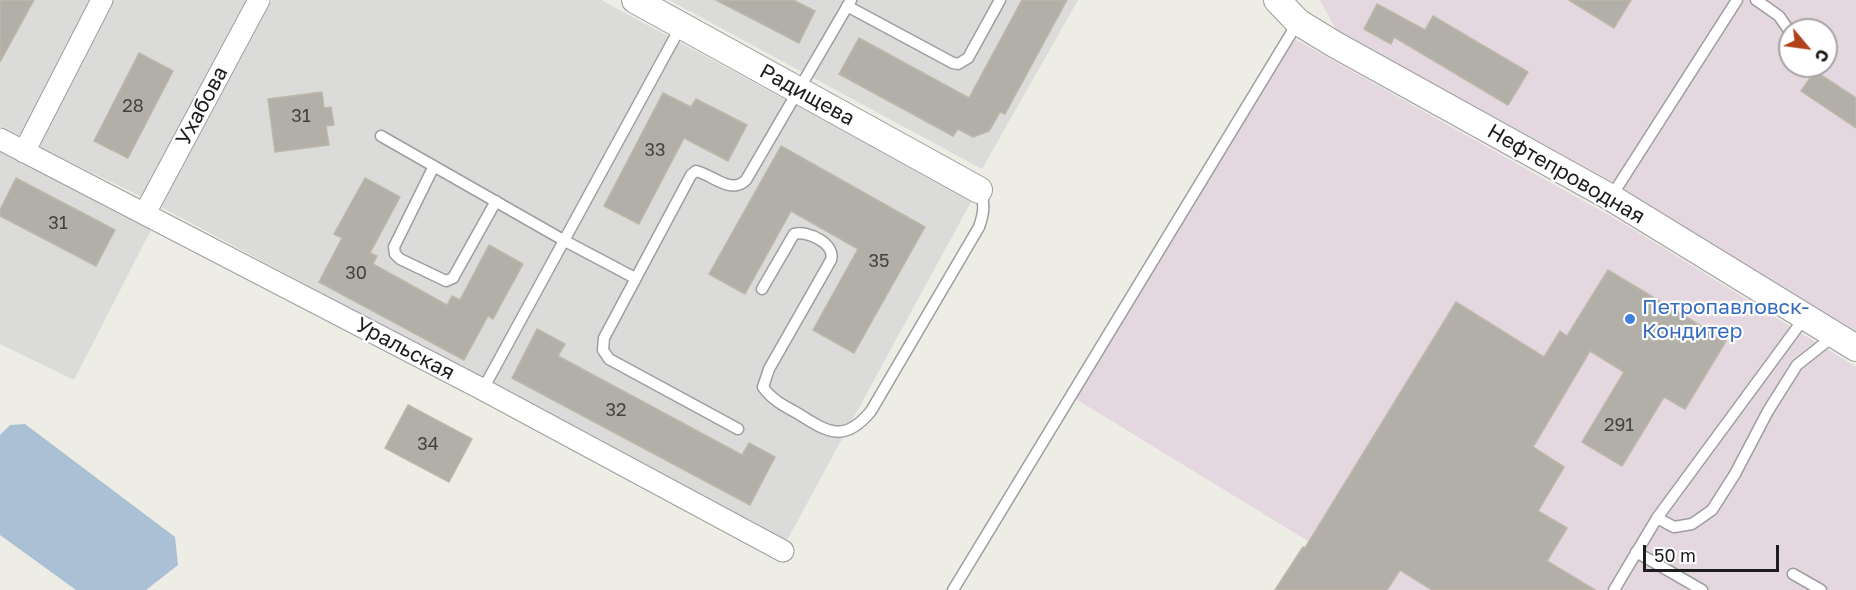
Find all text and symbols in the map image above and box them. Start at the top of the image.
north arrow [1778,18,1838,78]
text: С [1810,46,1833,66]
street label: Радищева [755,59,859,131]
street label: Ухабова [171,62,233,150]
house number: 28 [122,95,144,117]
house number: 31 [291,105,311,127]
street label: Нефтепроводная [1483,119,1649,229]
house number: 33 [644,139,666,161]
house number: 31 [48,212,68,234]
house number: 35 [869,250,889,272]
house number: 30 [345,262,367,284]
place label: Петропавловск- Кондитер [1642,294,1809,344]
street label: Уральская [351,312,459,386]
marker: Петропавловск- Кондитер [1623,312,1637,326]
house number: 32 [606,399,626,421]
house number: 291 [1604,414,1634,436]
house number: 34 [417,433,439,455]
scale bar [1646,533,1782,571]
text: 50 m [1654,544,1696,566]

